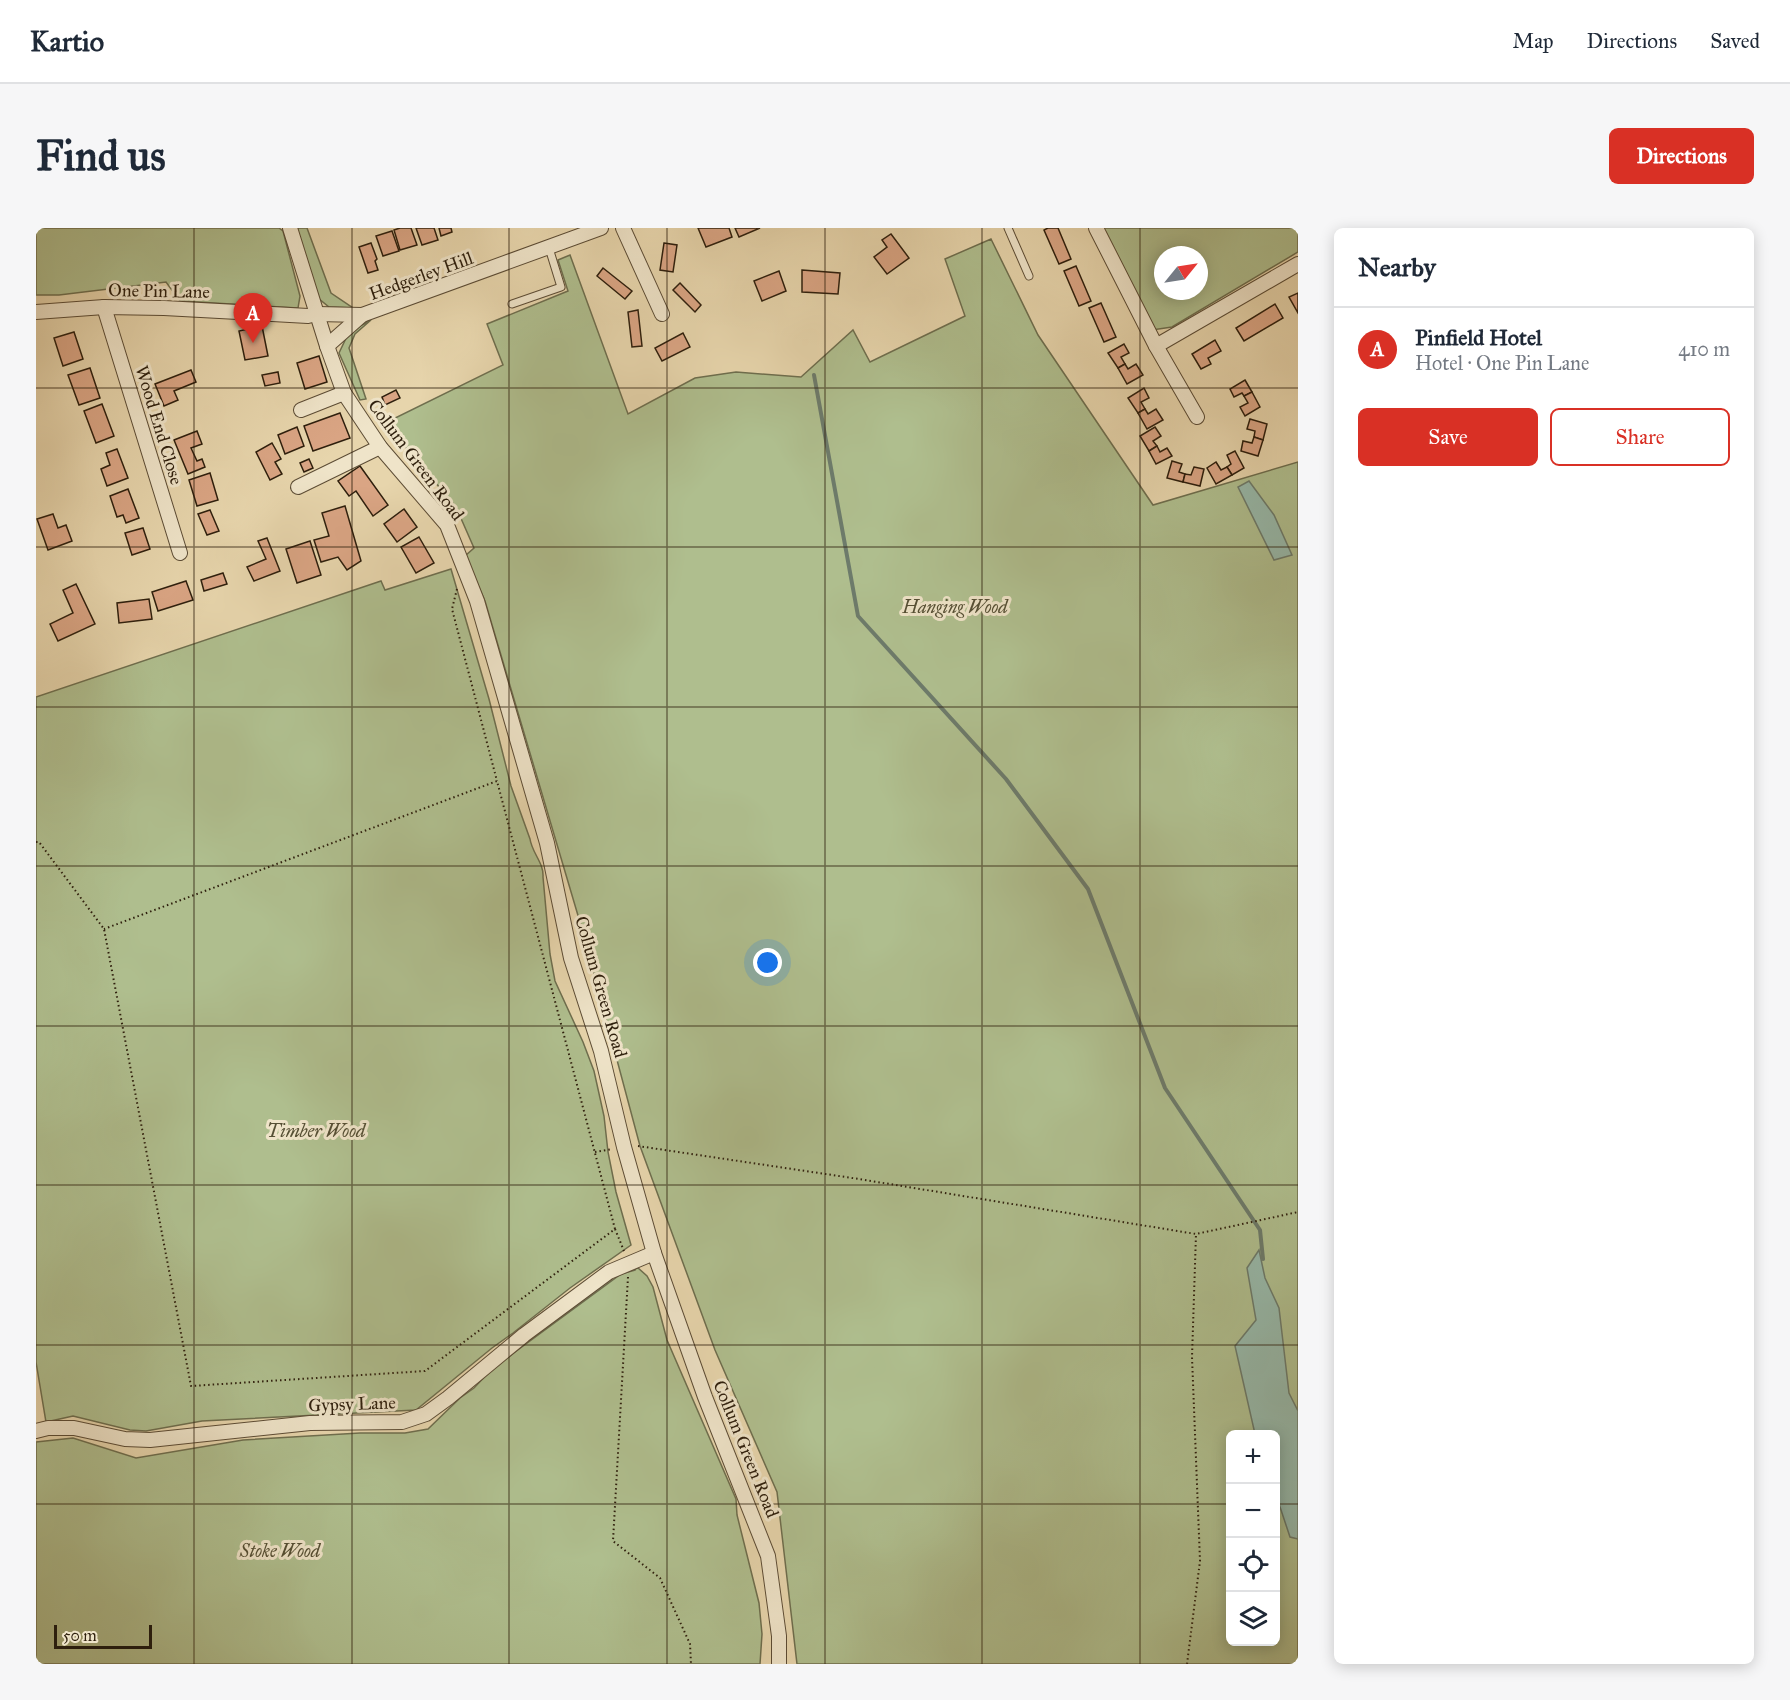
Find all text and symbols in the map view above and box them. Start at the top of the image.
text: Kartio [30,24,104,59]
text: Map [1513,28,1554,54]
text: Directions [1587,28,1677,54]
text: Saved [1710,28,1760,54]
button: Directions [1609,128,1754,184]
text: Find us [36,130,166,182]
north arrow [1154,246,1208,300]
street label: Hedgerley Hill [366,247,477,306]
text: Nearby [1358,251,1436,283]
street label: One Pin Lane [108,279,210,303]
pin: A [234,294,272,343]
text: Pinfield Hotel [1415,324,1542,351]
text: A [1371,337,1384,361]
text: 410 m [1678,337,1730,361]
text: Hotel · One Pin Lane [1415,351,1589,375]
street label: Wood End Close [130,363,188,487]
street label: Collum Green Road [363,395,469,525]
button: Save [1358,408,1538,466]
button: Share [1550,408,1730,466]
park label: Hanging Wood [901,596,1009,618]
street label: Collum Green Road [570,914,632,1060]
your location [753,948,782,977]
park label: Timber Wood [267,1120,367,1142]
street label: Collum Green Road [708,1377,784,1521]
street label: Gypsy Lane [308,1391,396,1417]
map controls [1226,1430,1280,1646]
button: + [1226,1430,1280,1484]
button: − [1226,1484,1280,1538]
button: locate [1226,1538,1280,1592]
park label: Stoke Wood [239,1540,322,1562]
button: layers [1226,1592,1280,1646]
scale bar [54,1622,152,1650]
text: 50 m [63,1626,97,1645]

